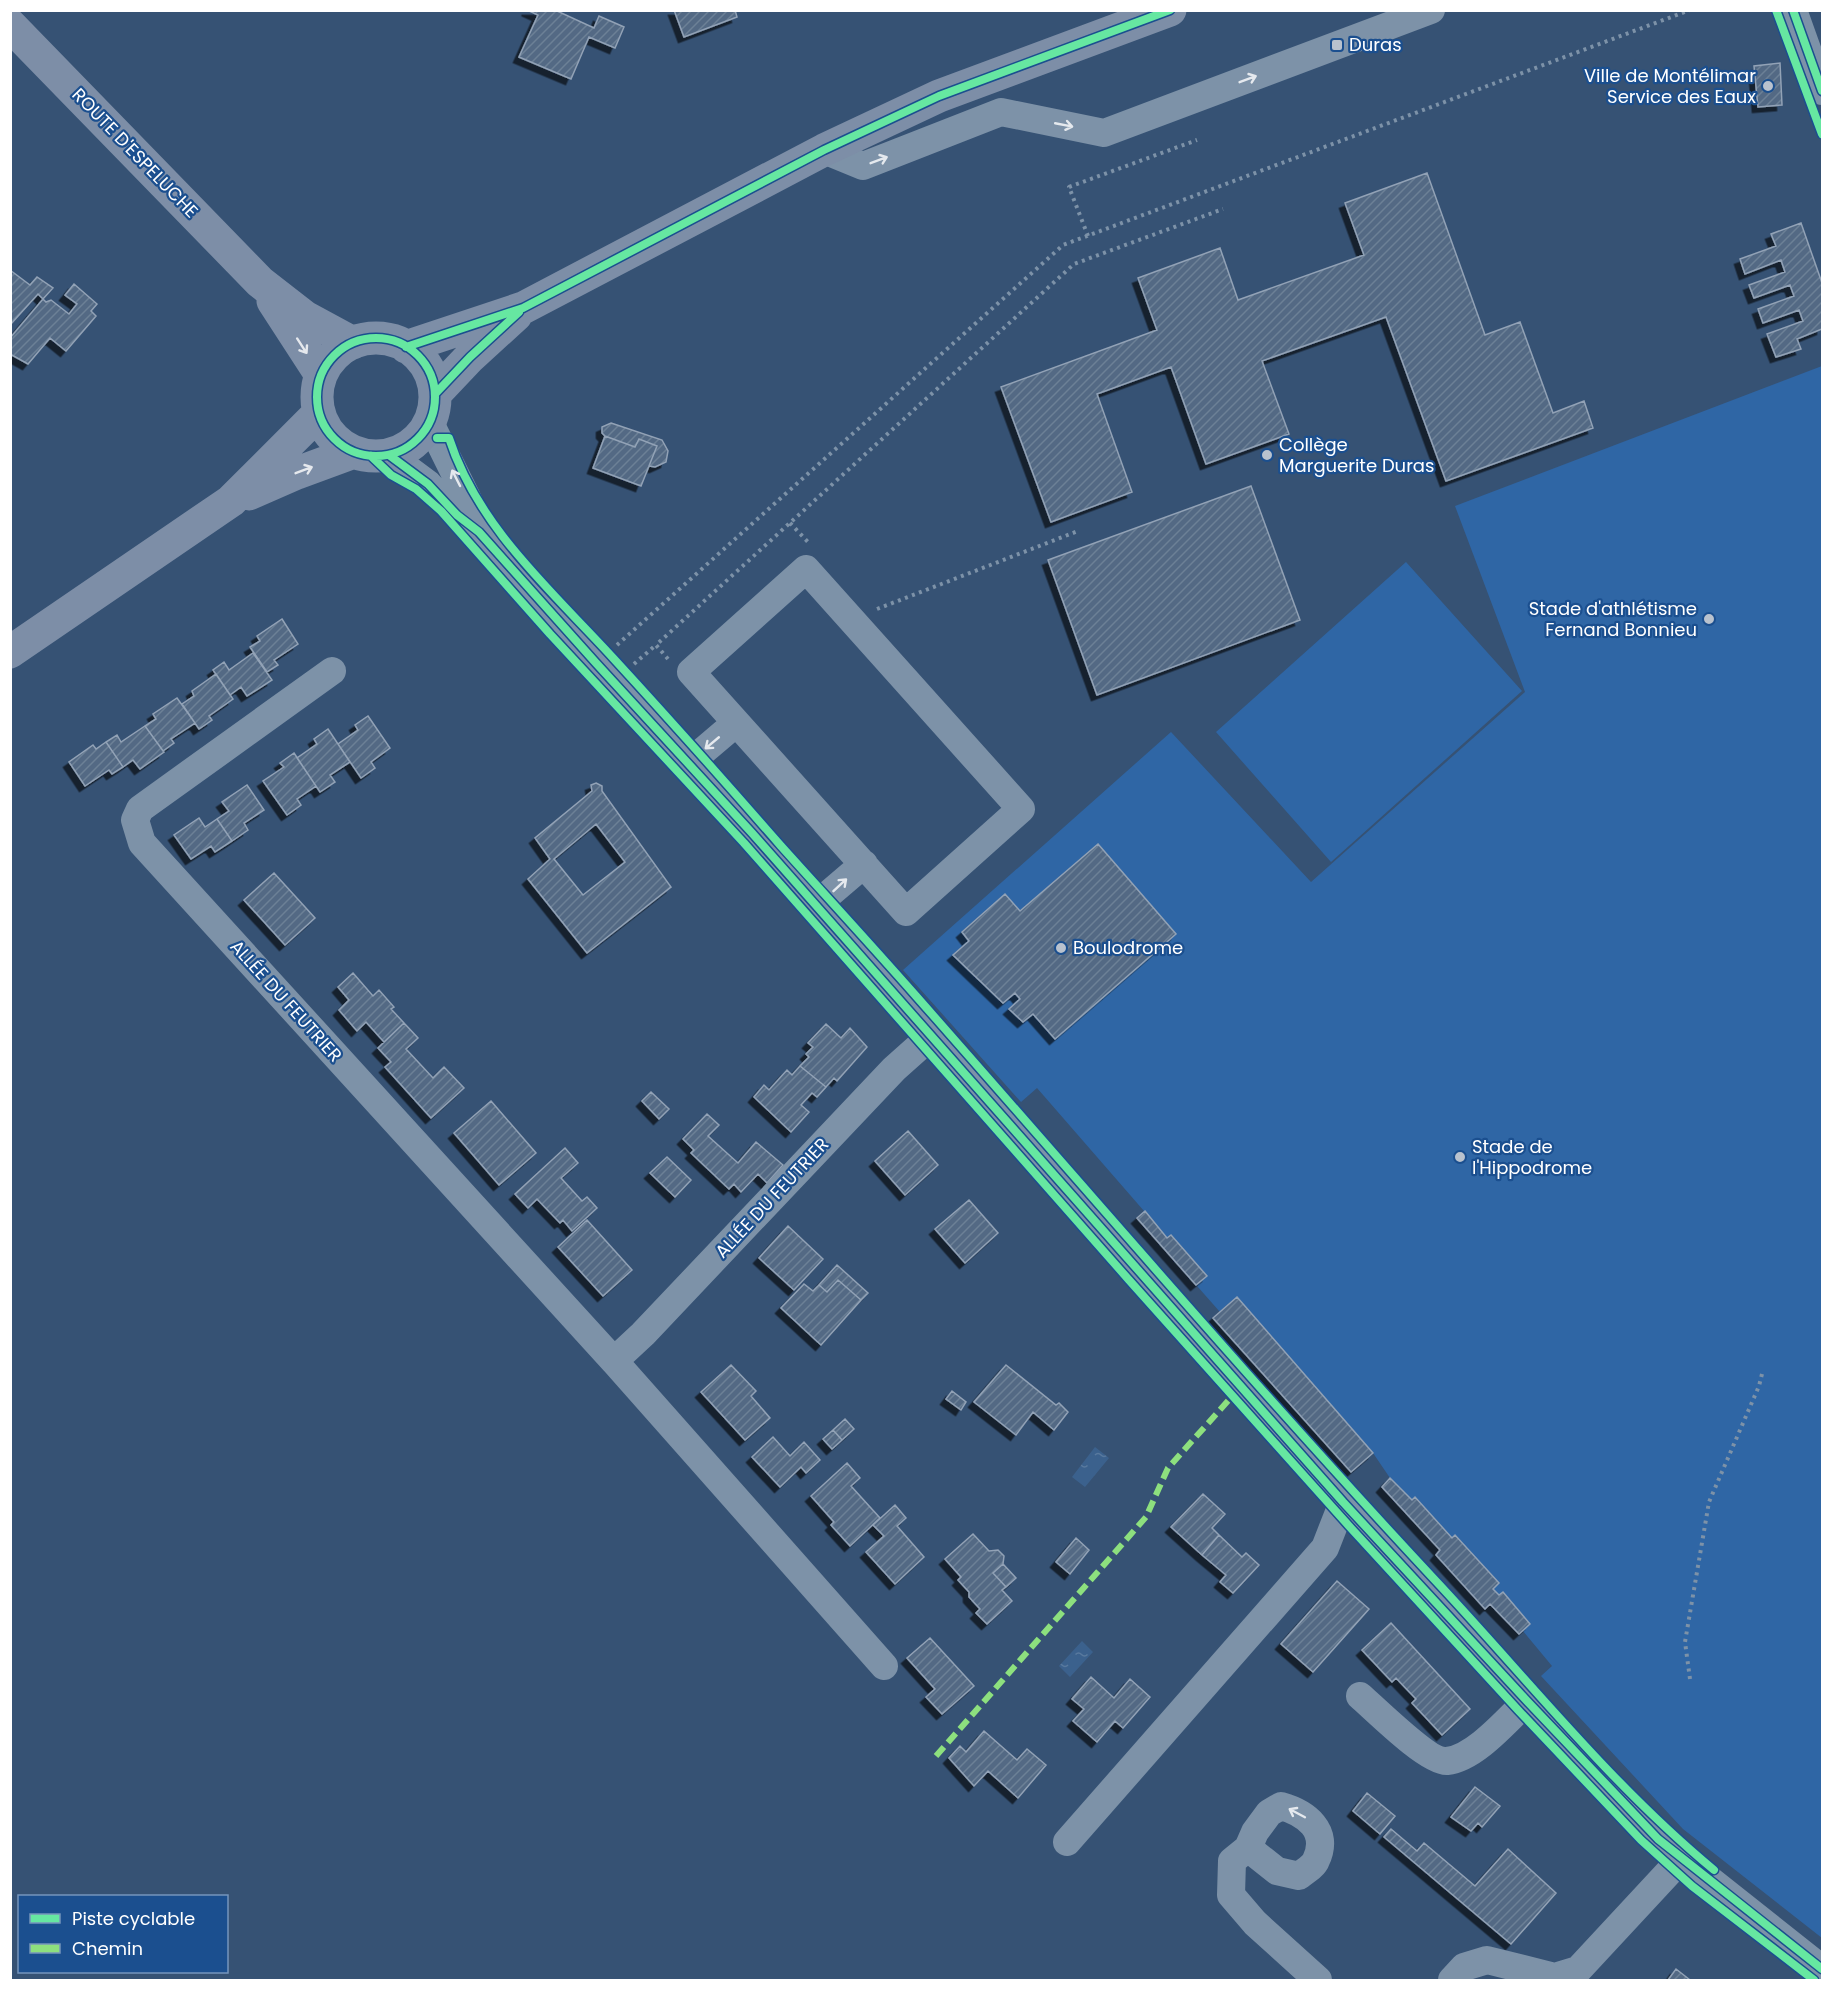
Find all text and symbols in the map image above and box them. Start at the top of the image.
place label: Duras [1349,32,1402,57]
marker: Duras [1330,38,1344,52]
place label: Ville de Montélimar Service des Eaux [1584,63,1756,109]
one-way arrow [1238,73,1257,84]
marker: Ville de Montélimar Service des Eaux [1761,79,1775,93]
street label: ROUTE D'ESPELUCHE [67,82,204,223]
one-way arrow [1053,120,1073,131]
one-way arrow [869,154,888,165]
one-way arrow [296,338,308,354]
place label: Collège Marguerite Duras [1279,432,1434,478]
marker: Collège Marguerite Duras [1260,448,1274,462]
one-way arrow [294,464,313,475]
one-way arrow [450,470,462,487]
place label: Stade d'athlétisme Fernand Bonnieu [1529,596,1697,642]
marker: Stade d'athlétisme Fernand Bonnieu [1702,612,1716,626]
one-way arrow [705,736,720,750]
one-way arrow [833,878,848,892]
street label: ALLÉE DU FEUTRIER [225,934,348,1067]
place label: Boulodrome [1073,935,1183,960]
marker: Boulodrome [1054,941,1068,955]
street label: ALLÉE DU FEUTRIER [709,1132,834,1263]
place label: Stade de l'Hippodrome [1472,1134,1592,1180]
marker: Stade de l'Hippodrome [1453,1150,1467,1164]
one-way arrow [1288,1806,1306,1818]
legend [18,1895,228,1973]
text: Piste cyclable [72,1906,195,1931]
text: Chemin [72,1936,143,1961]

